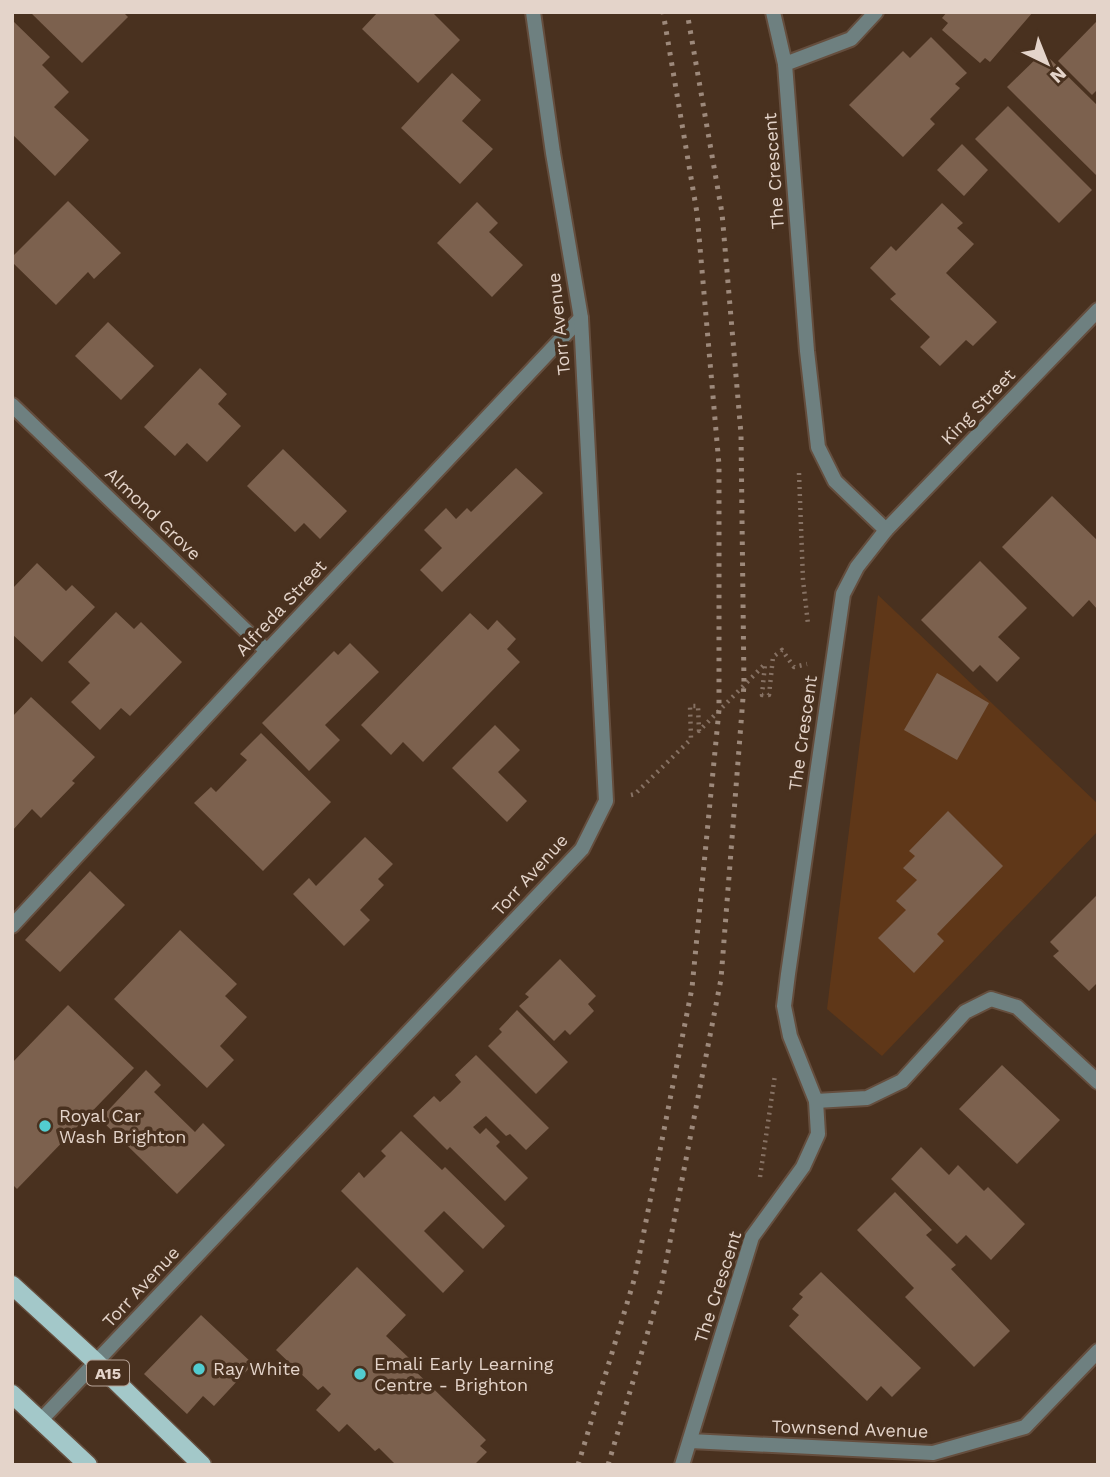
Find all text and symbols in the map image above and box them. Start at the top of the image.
north arrow [1012,28,1082,98]
text: N [1045,62,1071,88]
street label: The Crescent [759,112,788,230]
street label: Torr Avenue [543,272,574,376]
street label: King Street [936,364,1019,449]
street label: Almond Grove [101,463,205,564]
street label: Alfreda Street [231,555,331,660]
street label: The Crescent [784,673,821,792]
street label: Torr Avenue [487,829,572,920]
place label: Royal Car Wash Brighton [59,1105,187,1147]
marker: Royal Car Wash Brighton [37,1118,53,1134]
street label: The Crescent [690,1228,746,1345]
street label: Torr Avenue [98,1242,183,1332]
place label: Emali Early Learning Centre - Brighton [374,1353,554,1395]
place label: Ray White [213,1358,300,1379]
road number: A15 [87,1360,129,1386]
marker: Ray White [191,1361,207,1377]
marker: Emali Early Learning Centre - Brighton [352,1366,368,1382]
street label: Townsend Avenue [771,1415,929,1442]

